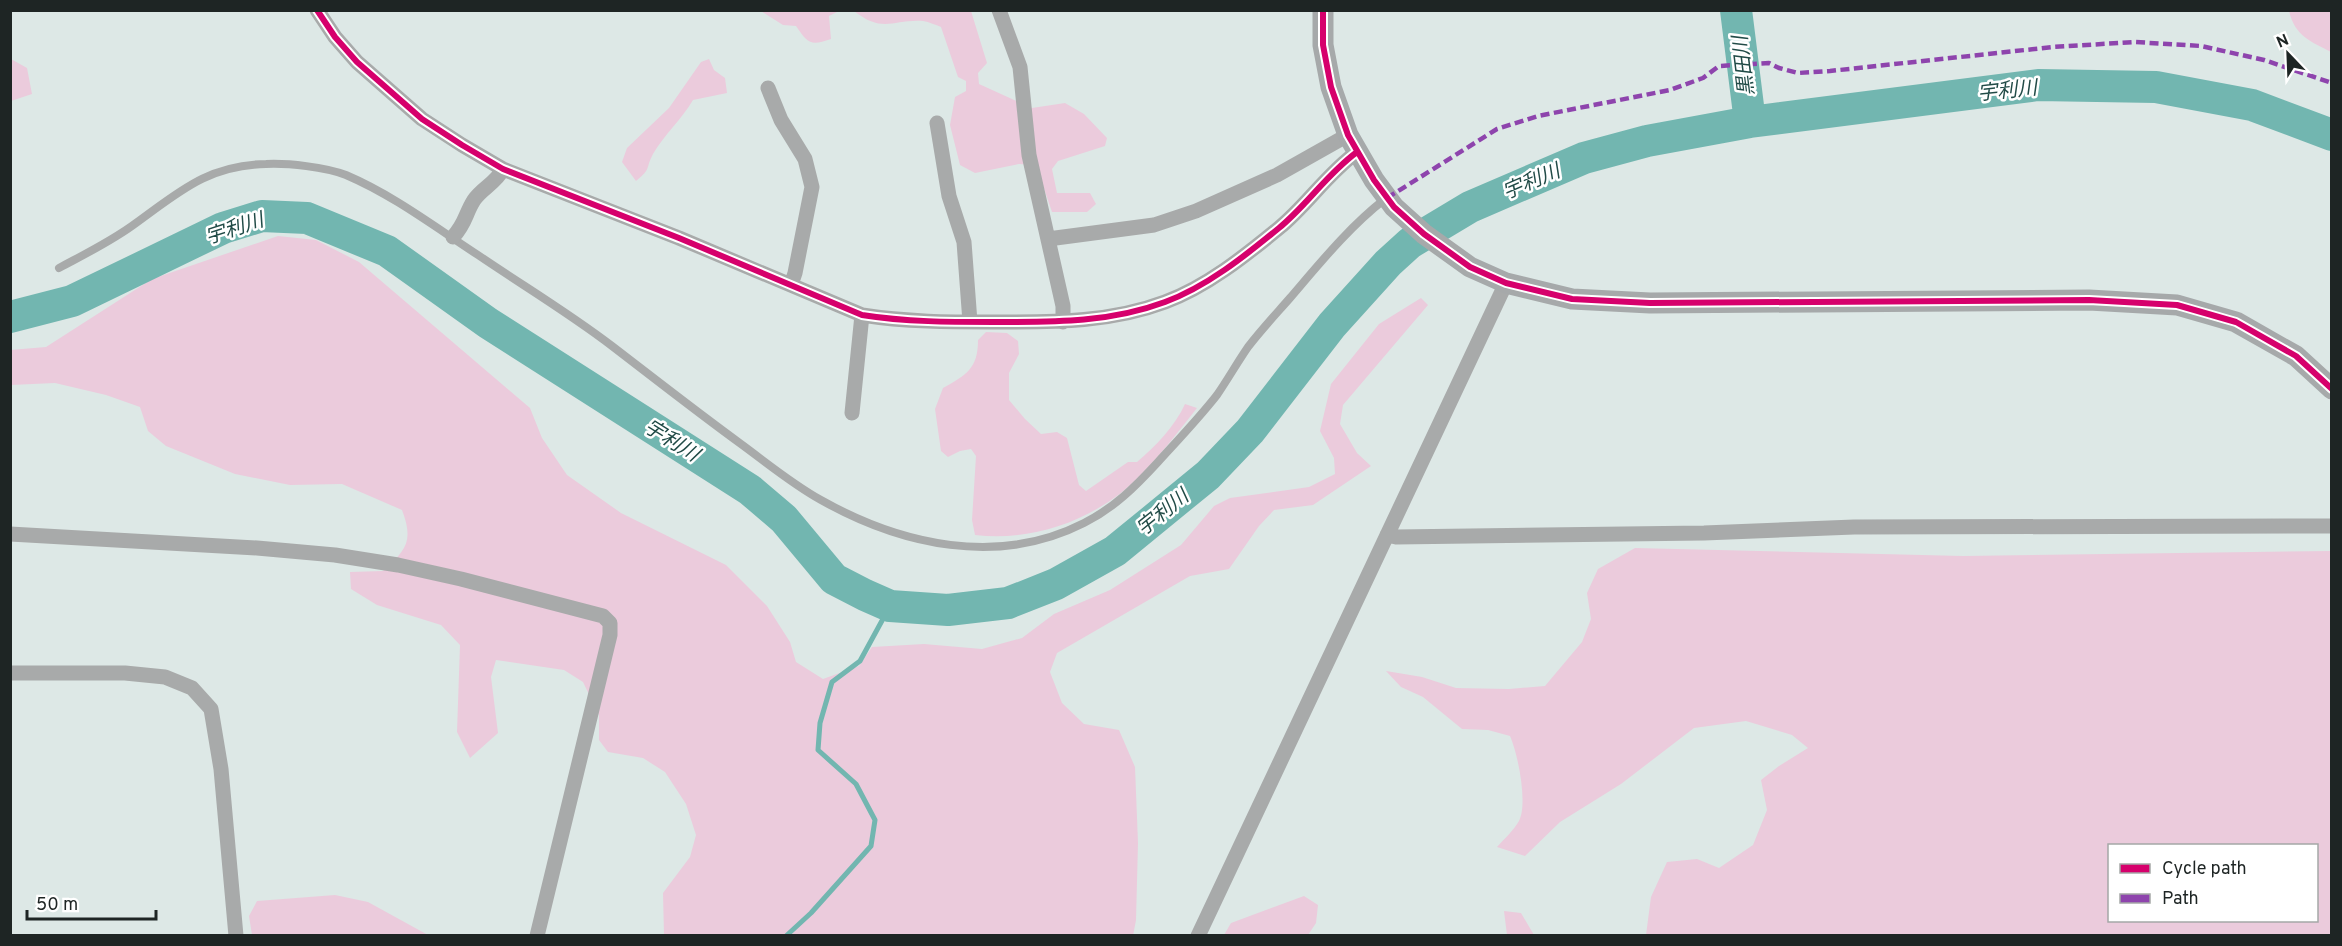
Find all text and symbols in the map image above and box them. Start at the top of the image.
north arrow [2258,24,2318,84]
text: N [2274,31,2292,53]
water label: 黒田川 [1728,32,1762,97]
water label: 宇利川 [1976,76,2040,108]
water label: 宇利川 [1499,158,1566,207]
water label: 宇利川 [202,208,269,252]
water label: 宇利川 [639,415,705,470]
water label: 宇利川 [1132,483,1196,543]
legend [2108,844,2318,922]
text: Cycle path [2162,858,2247,881]
scale bar [27,883,156,921]
text: Path [2162,888,2199,911]
text: 50 m [36,894,78,917]

